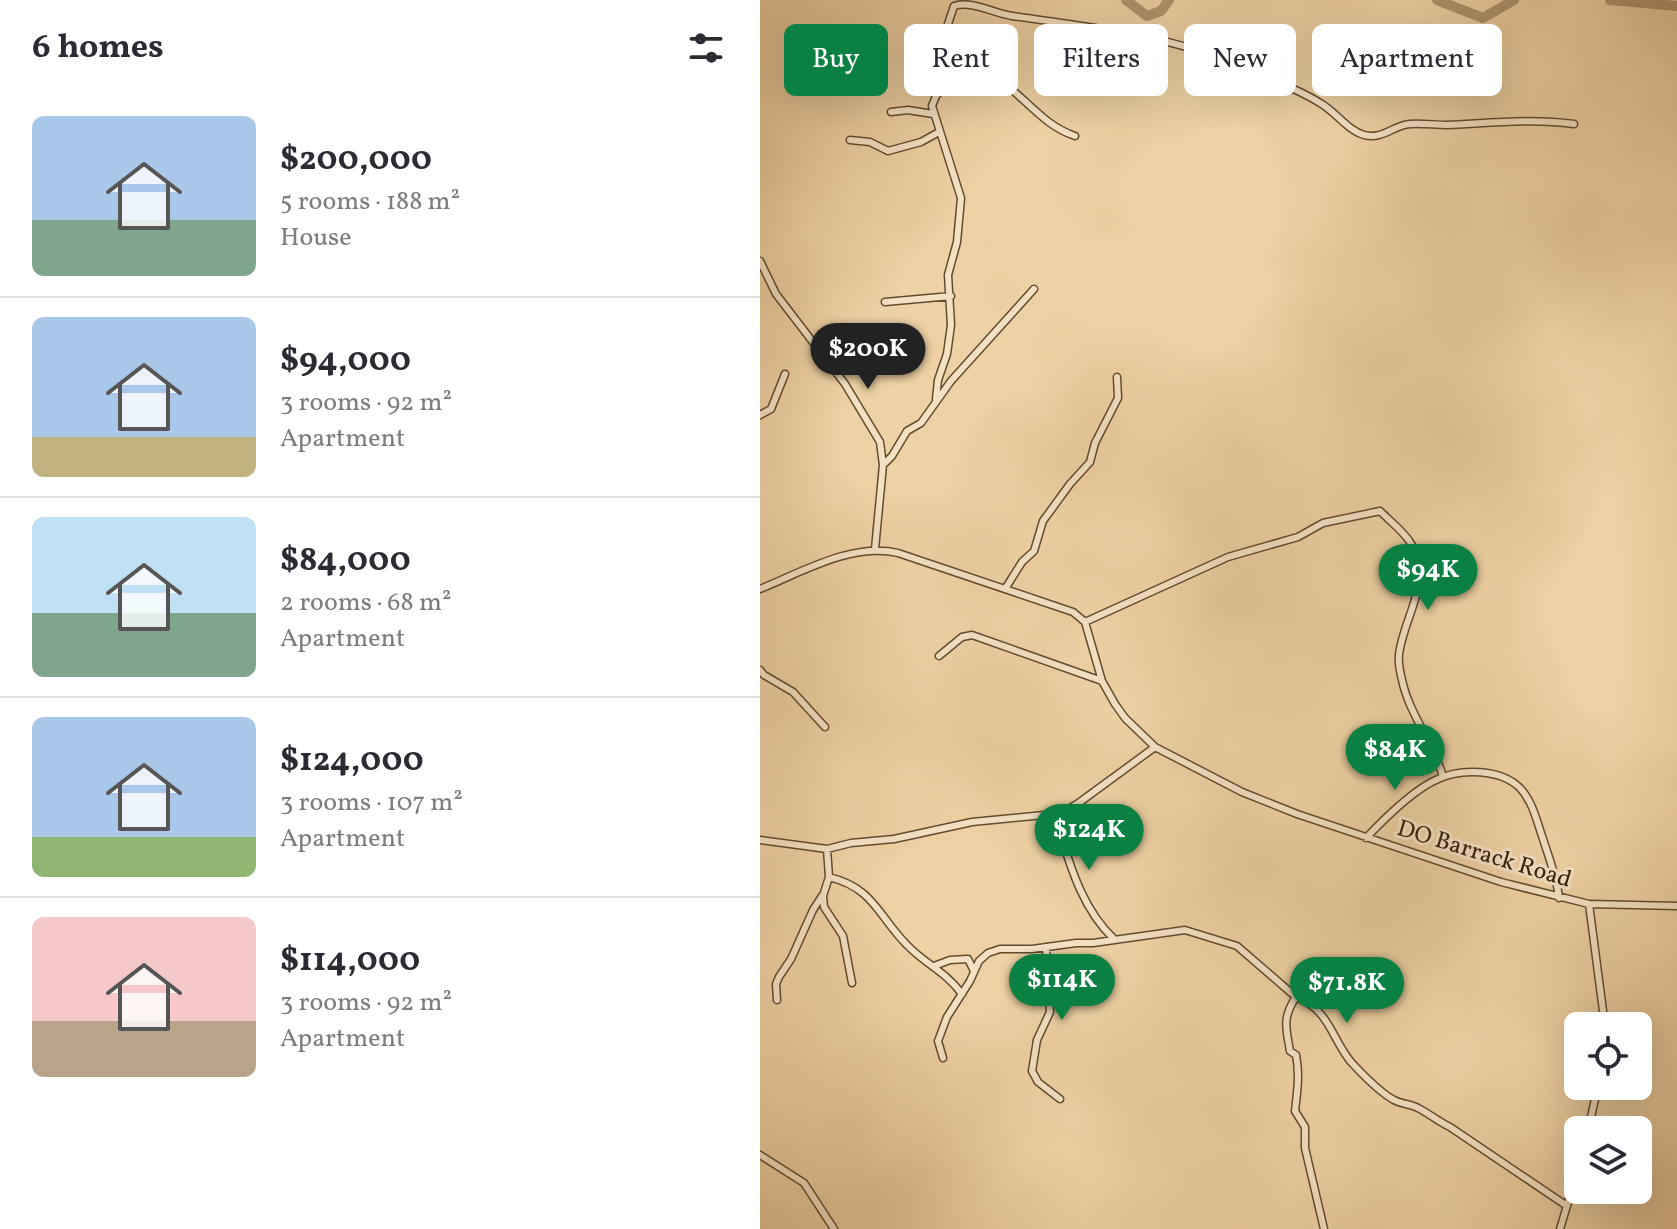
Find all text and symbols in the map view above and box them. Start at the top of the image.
chip: Buy [784,24,888,96]
chip: Rent [904,24,1018,96]
chip: Filters [1034,24,1168,96]
chip: New [1184,24,1296,96]
chip: Apartment [1312,24,1502,96]
text: 6 homes [32,25,164,72]
icon: filters [684,26,728,70]
text: $200,000 [280,137,432,184]
icon: home [96,148,192,244]
text: 5 rooms · 188 m² [280,184,460,220]
text: House [280,220,352,256]
pin: $200K [812,323,924,391]
text: $200K [828,331,908,367]
text: $94,000 [280,338,411,385]
icon: home [96,349,192,445]
text: 3 rooms · 92 m² [280,385,452,421]
text: Apartment [280,421,405,457]
text: $84,000 [280,538,411,585]
pin: $94K [1381,544,1475,612]
icon: home [96,549,192,645]
text: $94K [1397,552,1460,588]
text: 2 rooms · 68 m² [280,585,452,621]
text: Apartment [280,621,405,657]
pin: $84K [1348,724,1442,792]
text: $84K [1364,732,1426,768]
text: $124,000 [280,738,424,785]
icon: home [96,749,192,845]
text: 3 rooms · 107 m² [280,785,463,821]
pin: $124K [1033,804,1145,872]
text: $124K [1053,812,1125,848]
street label: DO Barrack Road [1392,812,1576,898]
text: Apartment [280,821,405,857]
text: $114,000 [280,938,420,985]
icon: home [96,949,192,1045]
pin: $114K [1006,954,1118,1022]
pin: $71.8K [1282,957,1412,1025]
text: $114K [1027,962,1097,998]
text: $71.8K [1308,965,1386,1001]
text: 3 rooms · 92 m² [280,985,452,1021]
map controls [1564,1012,1652,1204]
button: locate [1564,1012,1652,1100]
text: Apartment [280,1021,405,1057]
button: layers [1564,1116,1652,1204]

